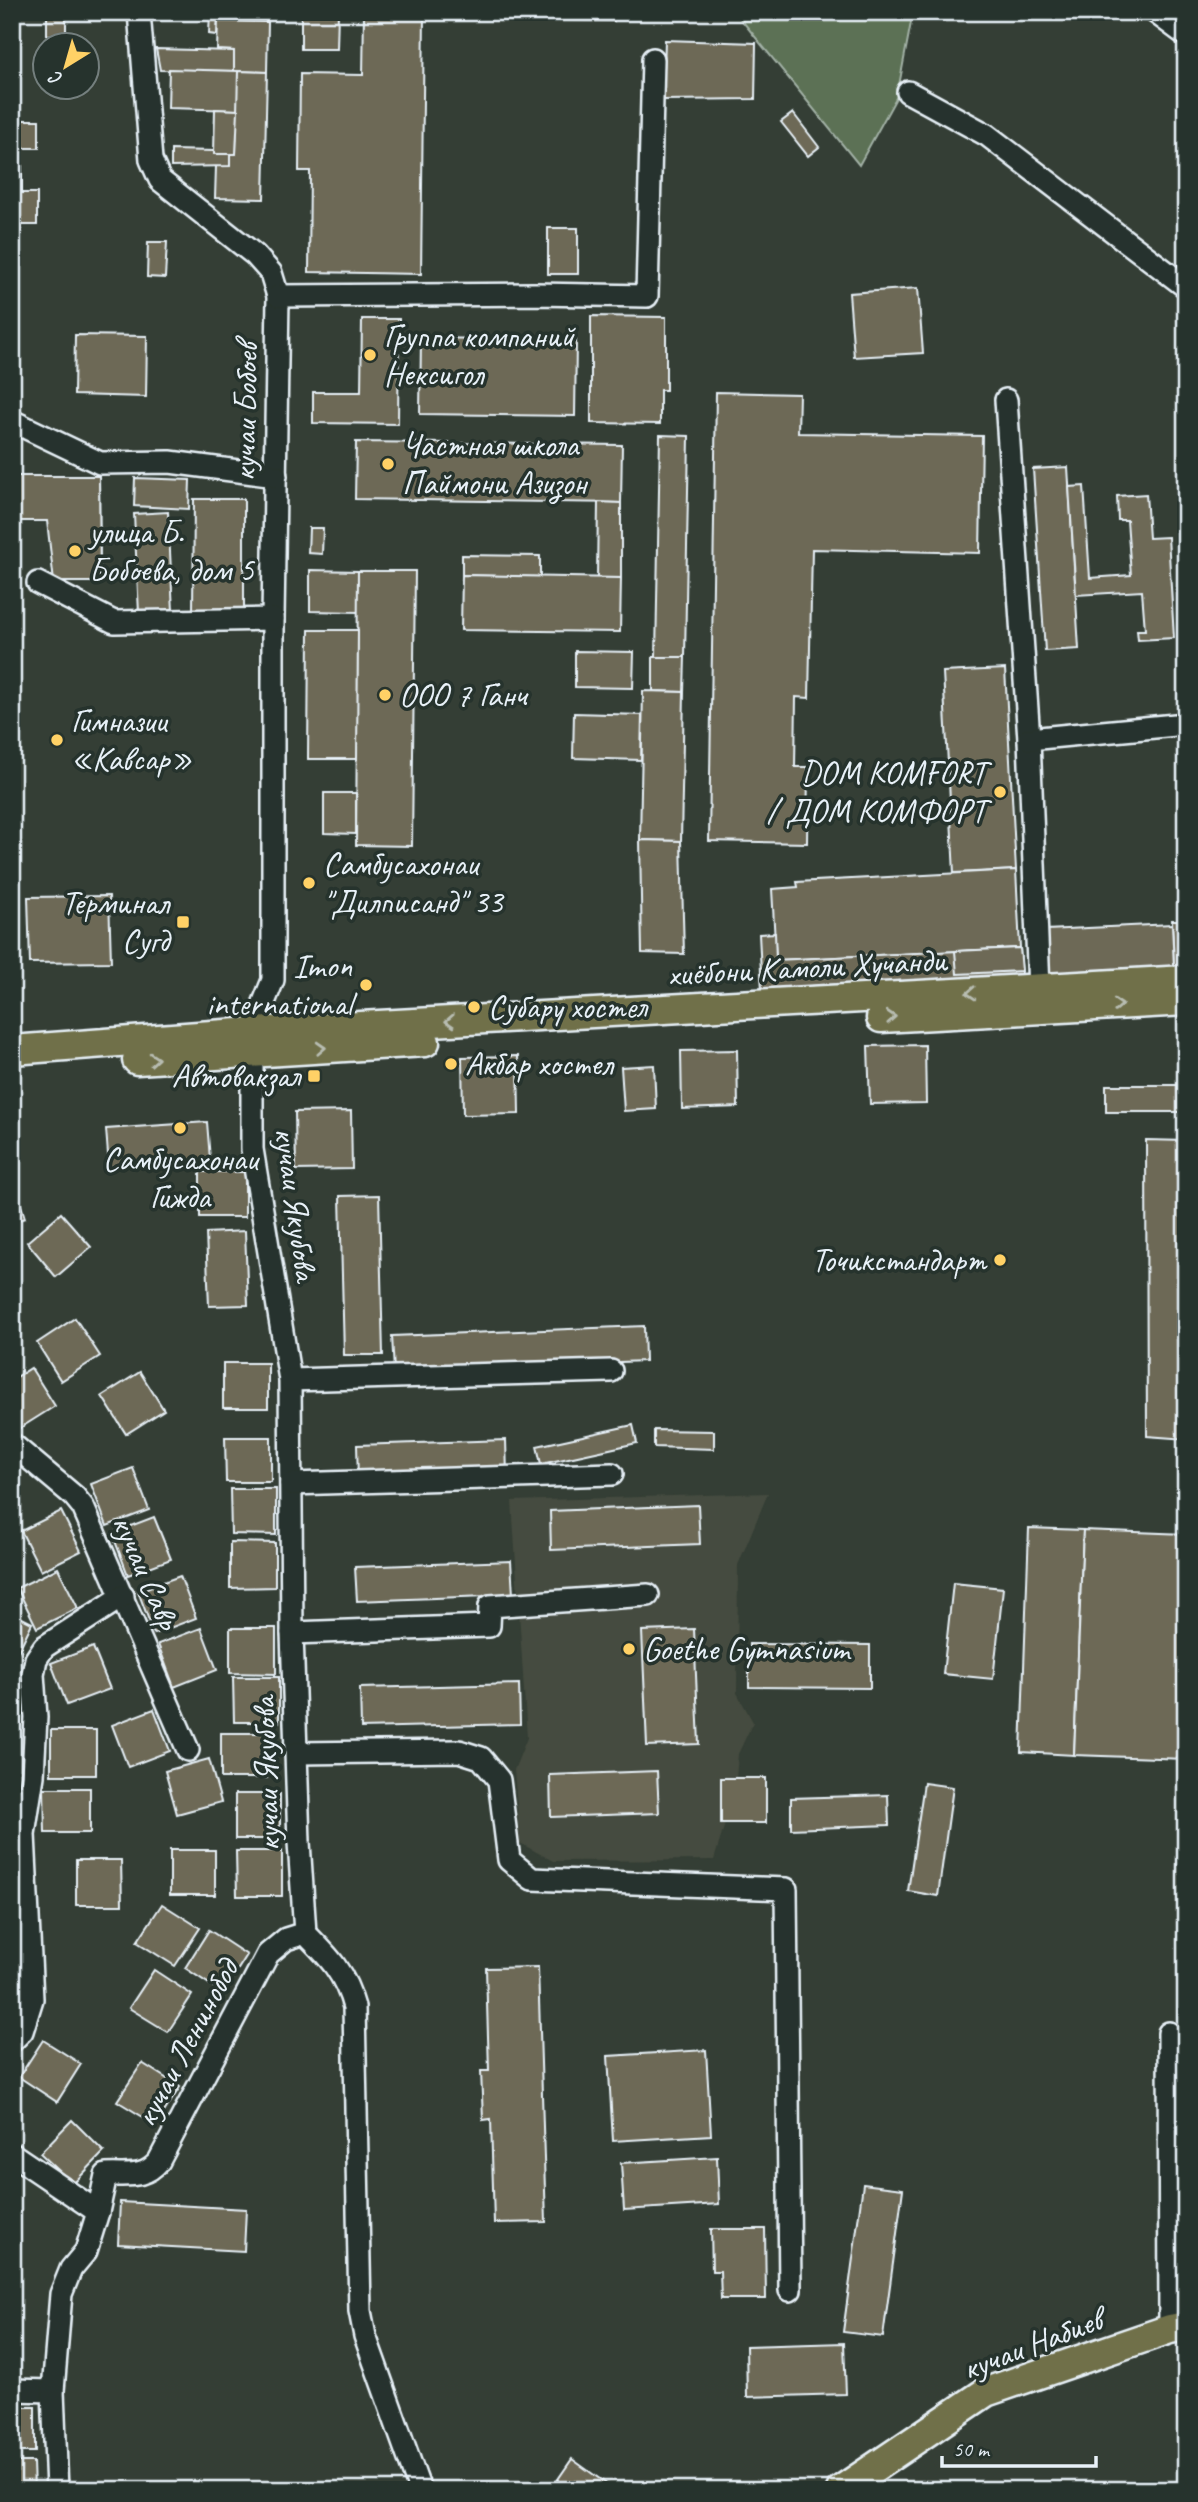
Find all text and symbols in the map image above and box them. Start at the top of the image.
north arrow [32,32,102,102]
text: С [43,65,67,91]
place label: Группа компаний Нексигол [384,315,577,395]
street label: кучаи Бобоев [223,334,267,482]
marker: Группа компаний Нексигол [362,347,378,363]
place label: Частная школа Паймони Азизон [402,424,589,504]
marker: Частная школа Паймони Азизон [380,456,396,472]
place label: улица Б. Бобоева, дом 5 [87,511,256,591]
marker: улица Б. Бобоева, дом 5 [67,543,83,559]
place label: ООО 7 Ганч [399,674,529,716]
marker: ООО 7 Ганч [377,687,393,703]
place label: Гимназии «Кавсар» [71,700,192,780]
marker: Гимназии «Кавсар» [49,732,65,748]
place label: DOM KOMFORT / ДОМ КОМФОРТ [767,752,993,832]
marker: DOM KOMFORT / ДОМ КОМФОРТ [992,784,1008,800]
place label: Самбусахонаи "Дилписанд" 33 [323,843,505,923]
marker: Самбусахонаи "Дилписанд" 33 [301,875,317,891]
place label: Терминал Сугд [62,882,172,962]
marker: Терминал Сугд [175,914,191,930]
street label: хиёбони Камоли Хучанди [666,939,950,995]
place label: Imon international [206,945,357,1025]
marker: Imon international [358,977,374,993]
one-way arrow [965,985,976,1000]
place label: Субару хостел [488,986,649,1028]
one-way arrow [1113,998,1124,1013]
marker: Субару хостел [466,999,482,1015]
one-way arrow [886,1010,897,1025]
one-way arrow [445,1014,456,1029]
one-way arrow [316,1041,327,1056]
place label: Акбар хостел [465,1043,615,1085]
one-way arrow [148,1052,159,1067]
place label: Автовакзал [172,1055,302,1097]
marker: Акбар хостел [443,1056,459,1072]
marker: Автовакзал [306,1068,322,1084]
marker: Самбусахонаи Гижда [172,1120,188,1136]
street label: кучаи Якубова [264,1124,328,1286]
place label: Самбусахонаи Гижда [103,1138,261,1218]
place label: Точикстандарт [812,1239,988,1281]
marker: Точикстандарт [992,1252,1008,1268]
street label: кучаи Савр [102,1508,190,1637]
place label: Goethe Gymnasium [643,1628,852,1670]
marker: Goethe Gymnasium [621,1641,637,1657]
street label: кучаи Якубова [242,1694,290,1852]
street label: кучаи Ленинобод [124,1949,249,2134]
street label: кучаи Набиев [956,2295,1115,2390]
scale bar [942,2425,1096,2469]
text: 50 m [953,2436,991,2462]

